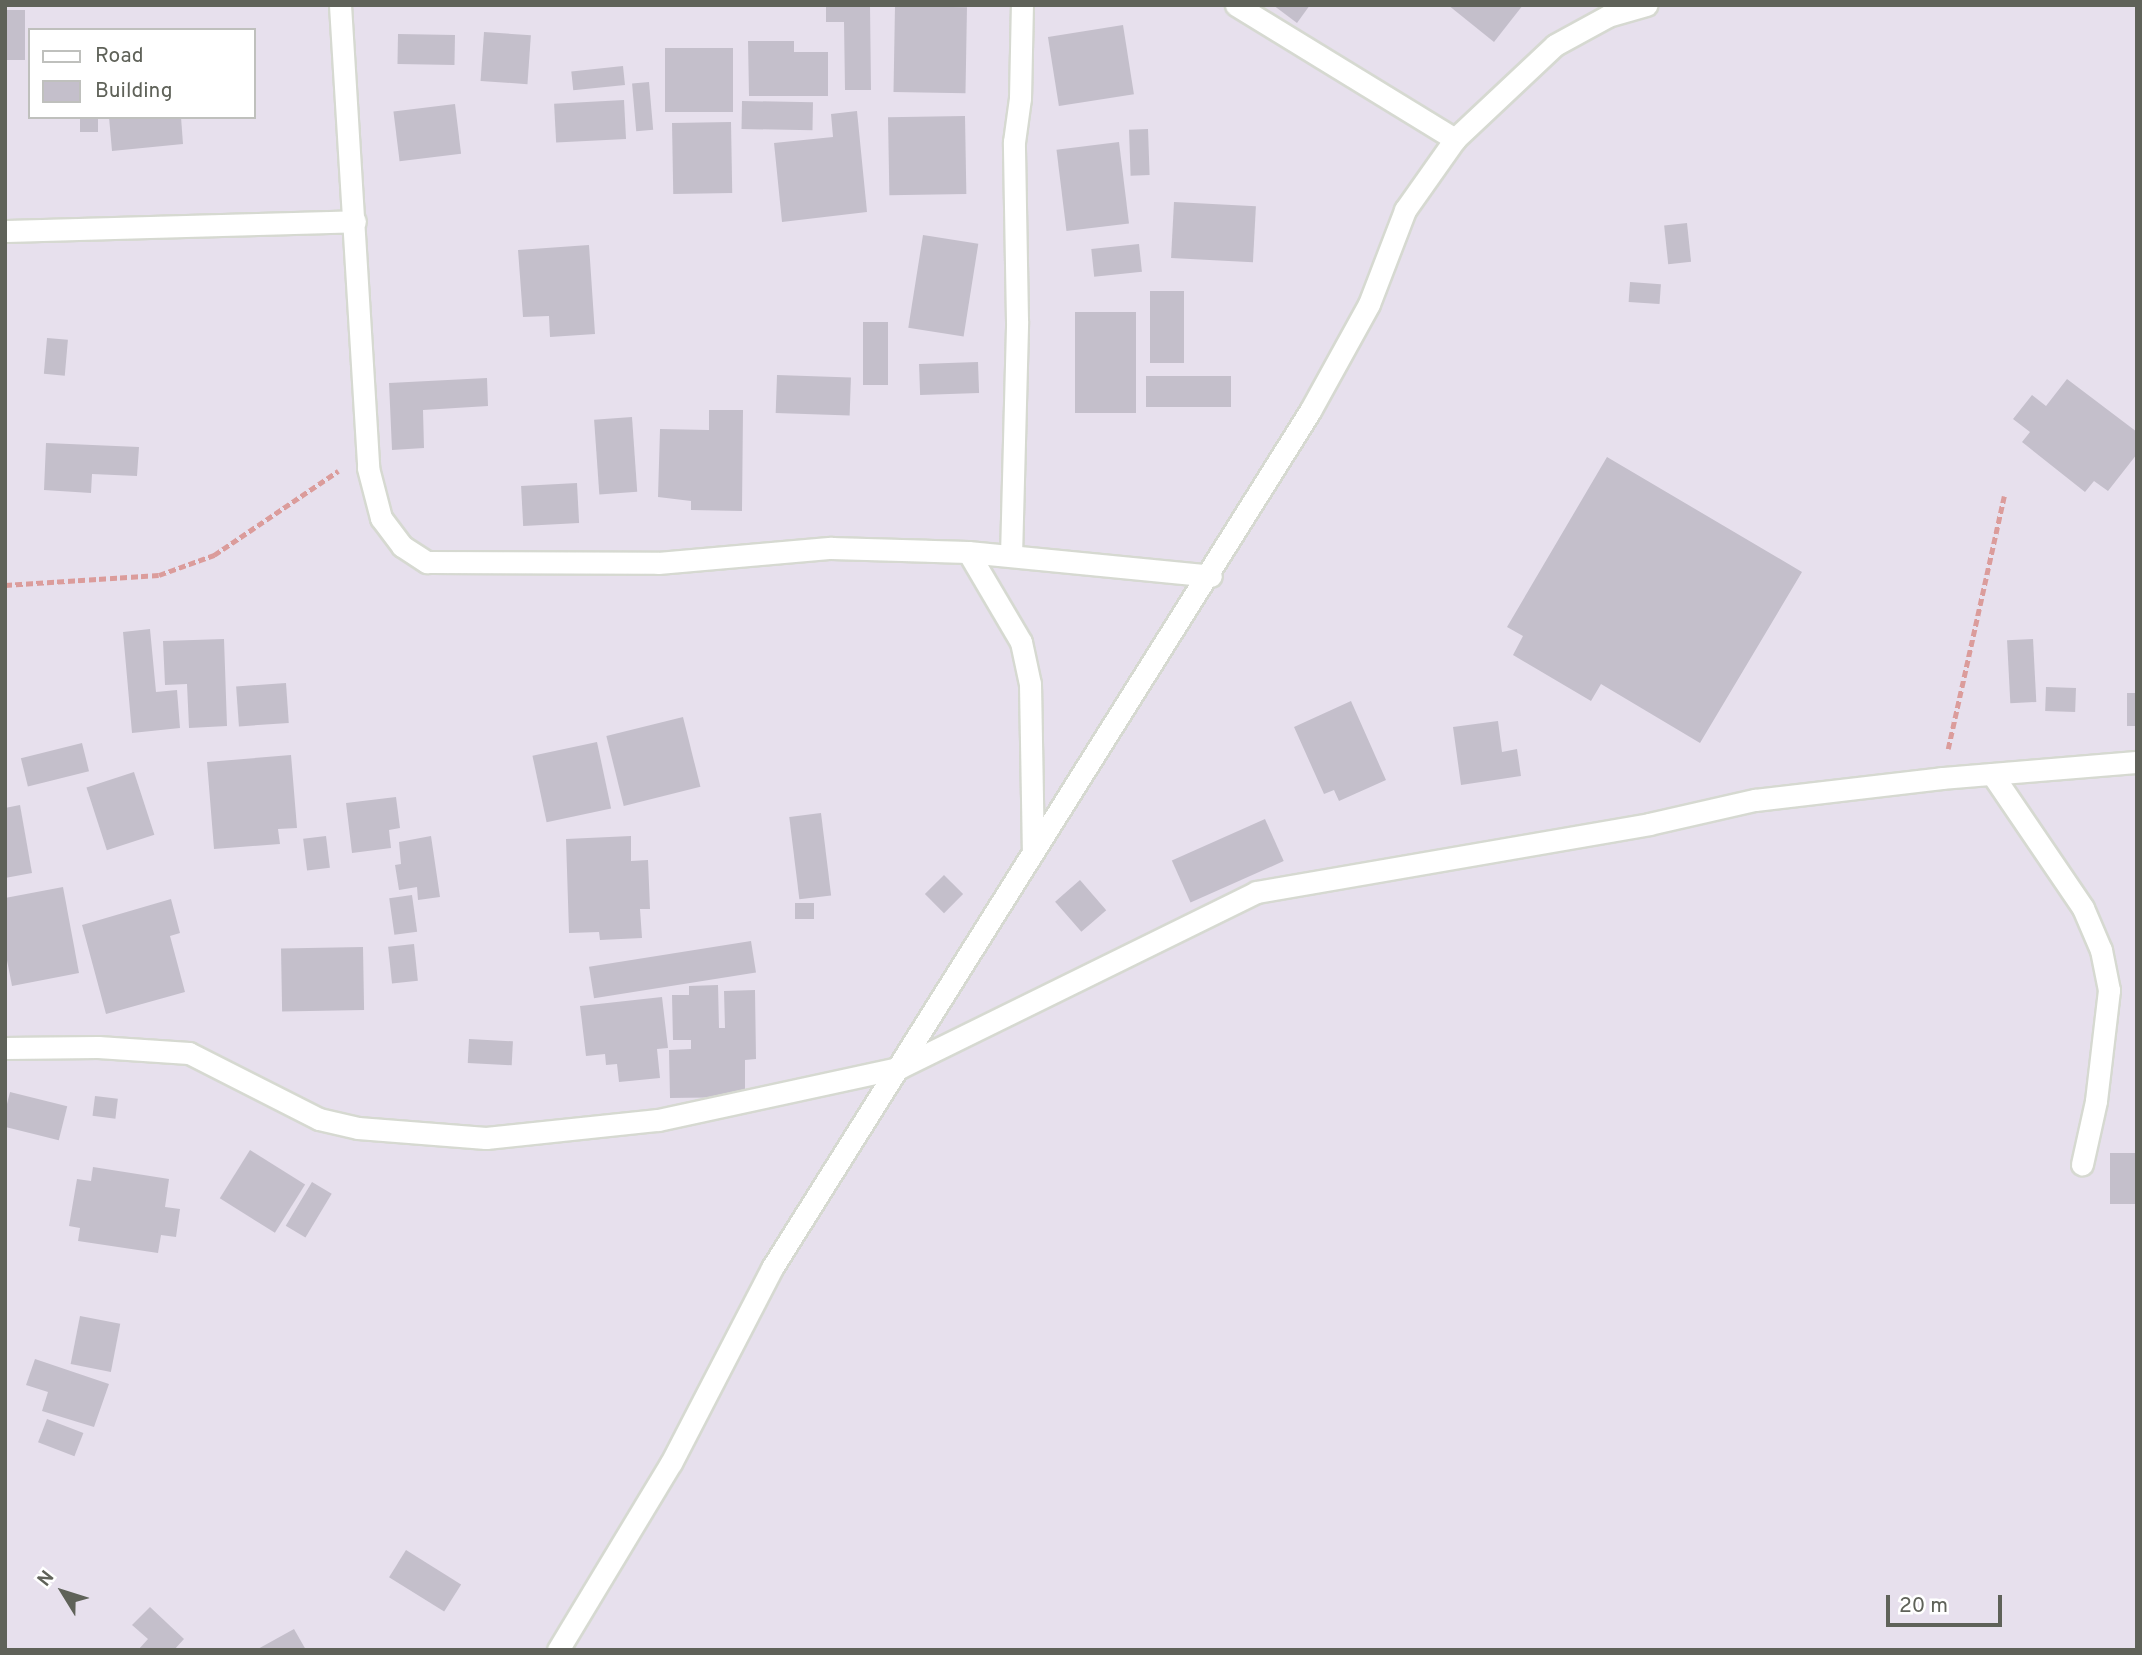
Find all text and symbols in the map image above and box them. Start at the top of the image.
legend [28,28,256,119]
text: Road [95,43,144,70]
text: Building [95,78,173,105]
north arrow [28,1557,98,1627]
text: N [33,1566,60,1592]
scale bar [1890,1582,2006,1626]
text: 20 m [1899,1593,1948,1620]

